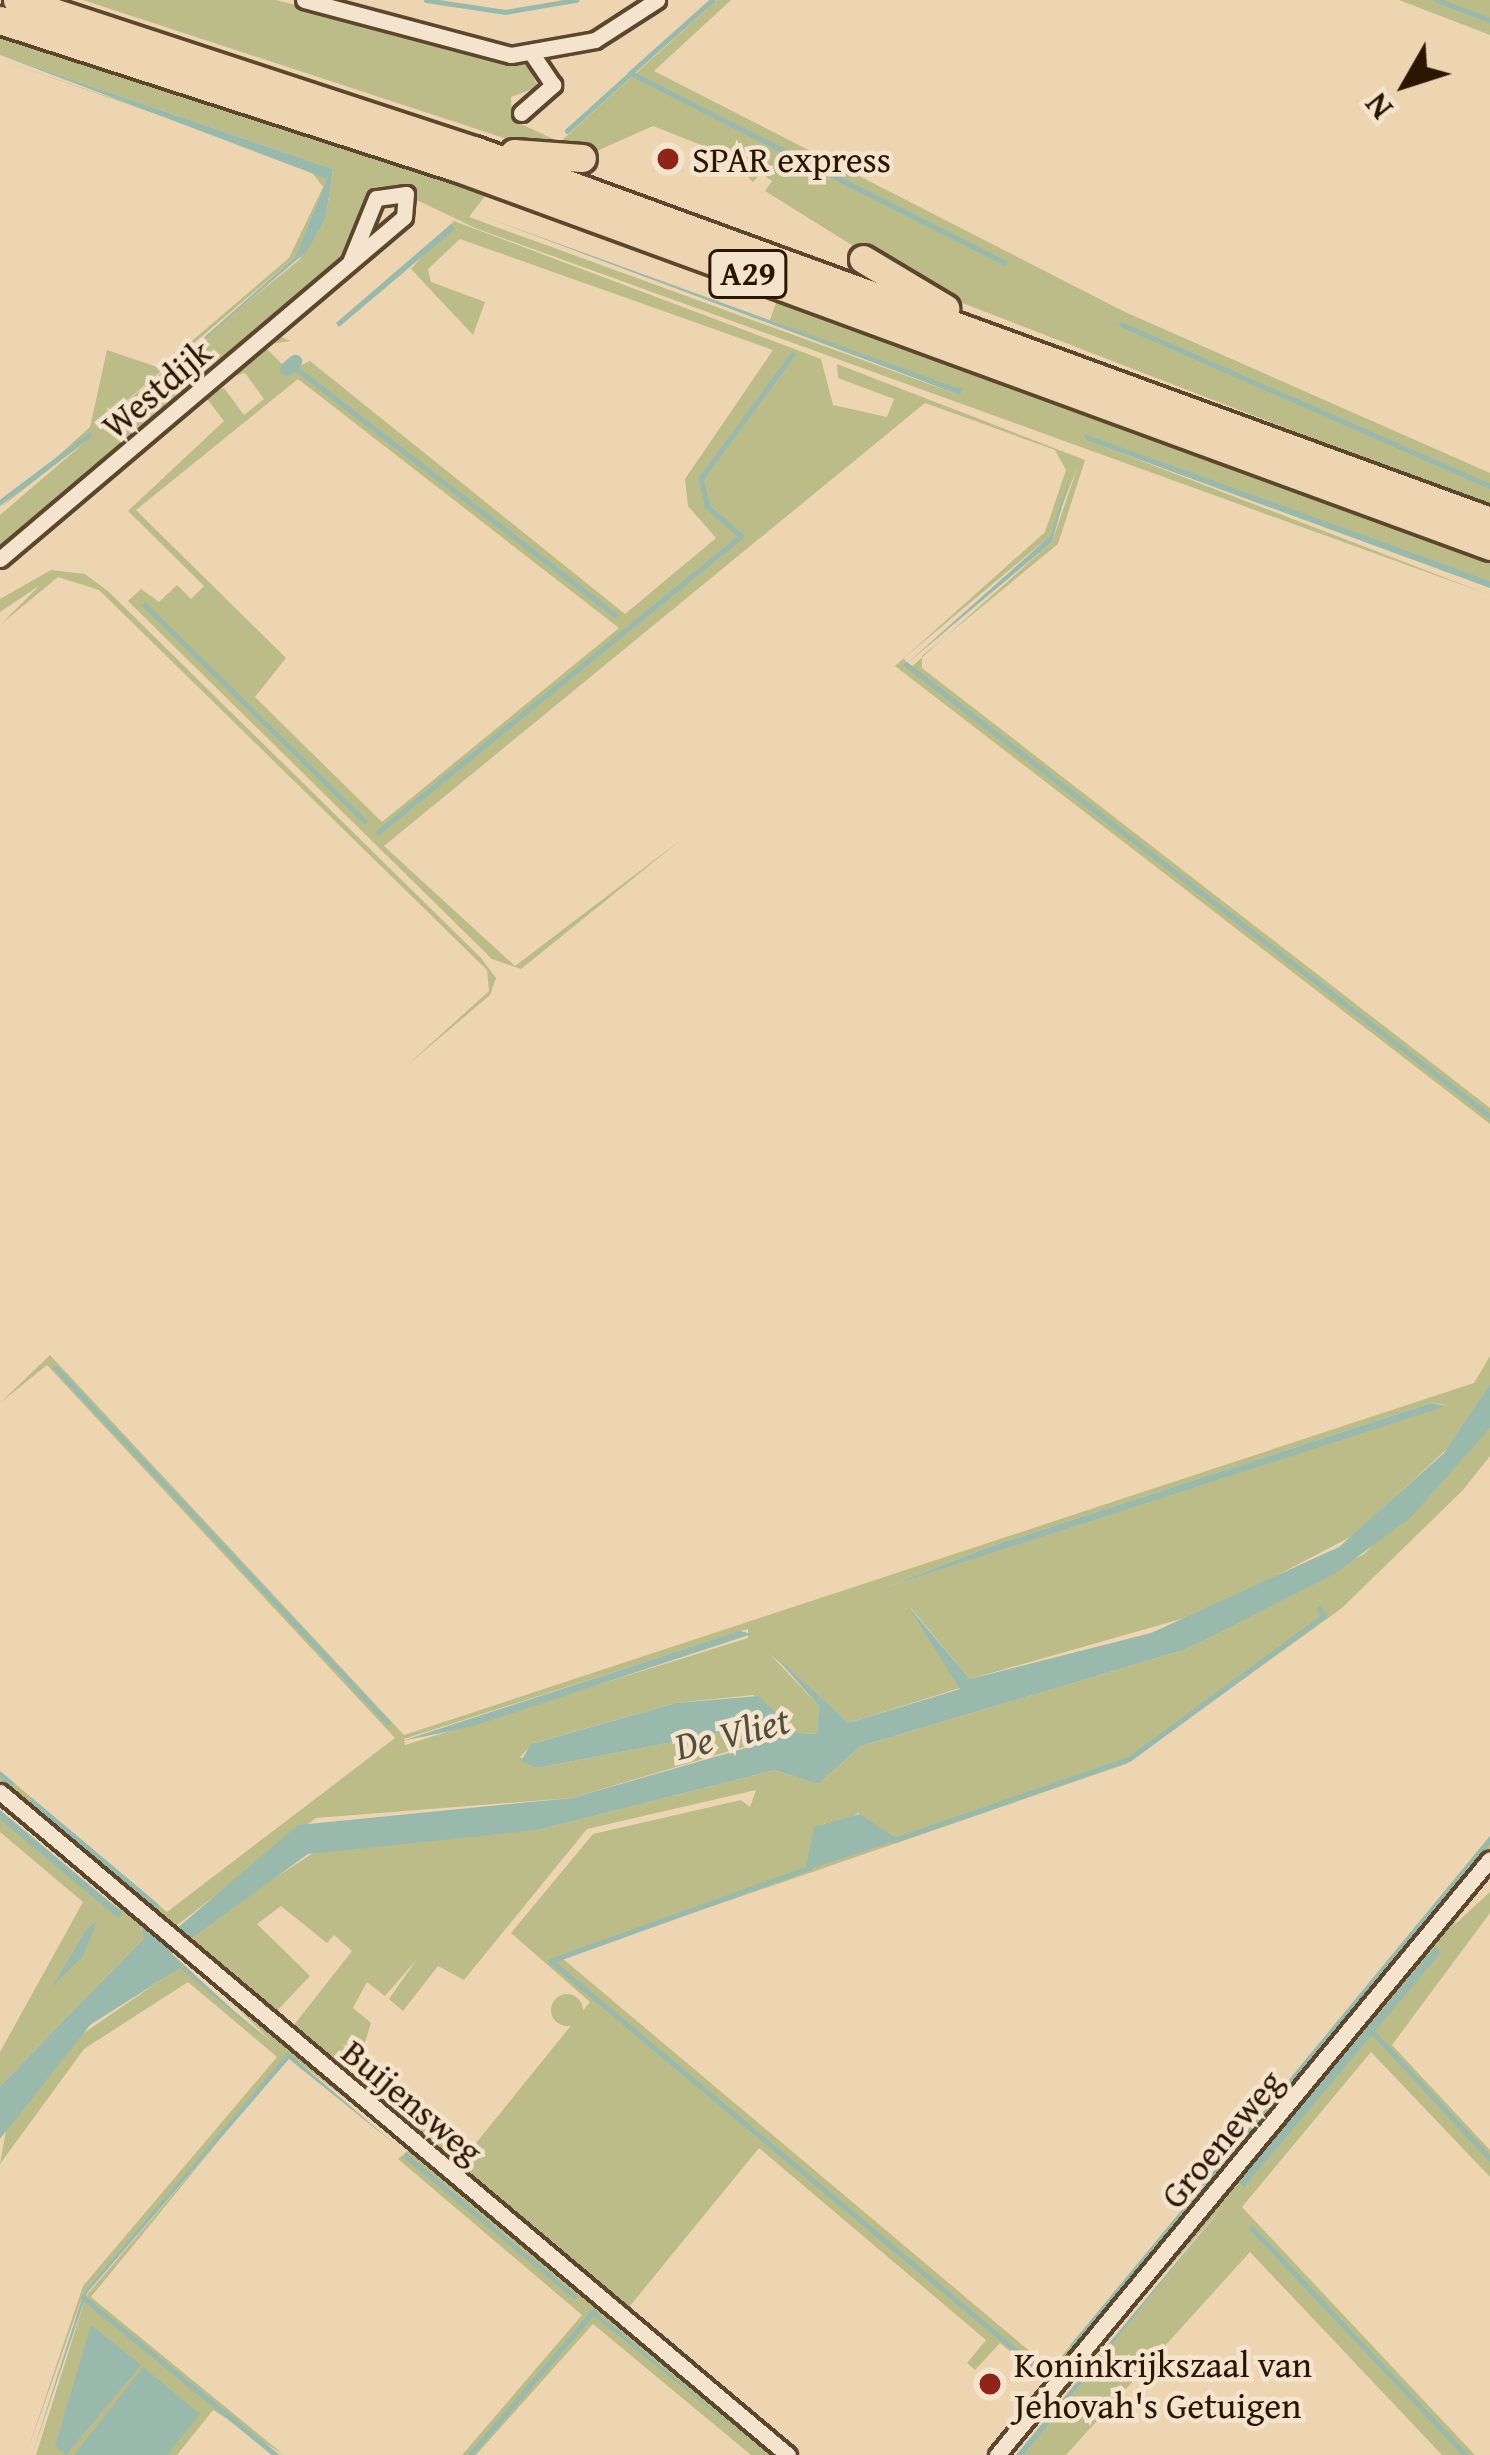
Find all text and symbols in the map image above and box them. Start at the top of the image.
north arrow [1346,24,1466,144]
text: N [1352,83,1404,130]
place label: SPAR express [692,137,891,181]
marker: SPAR express [655,146,681,172]
road number: A29 [706,247,790,301]
street label: Westdijk [92,330,220,446]
water label: De Vliet [670,1696,794,1770]
street label: Buijensweg [334,2030,492,2172]
street label: Groeneweg [1151,2060,1291,2216]
place label: Koninkrijkszaal van Jehovah's Getuigen [1014,2341,1312,2426]
marker: Koninkrijkszaal van Jehovah's Getuigen [977,2371,1003,2397]

